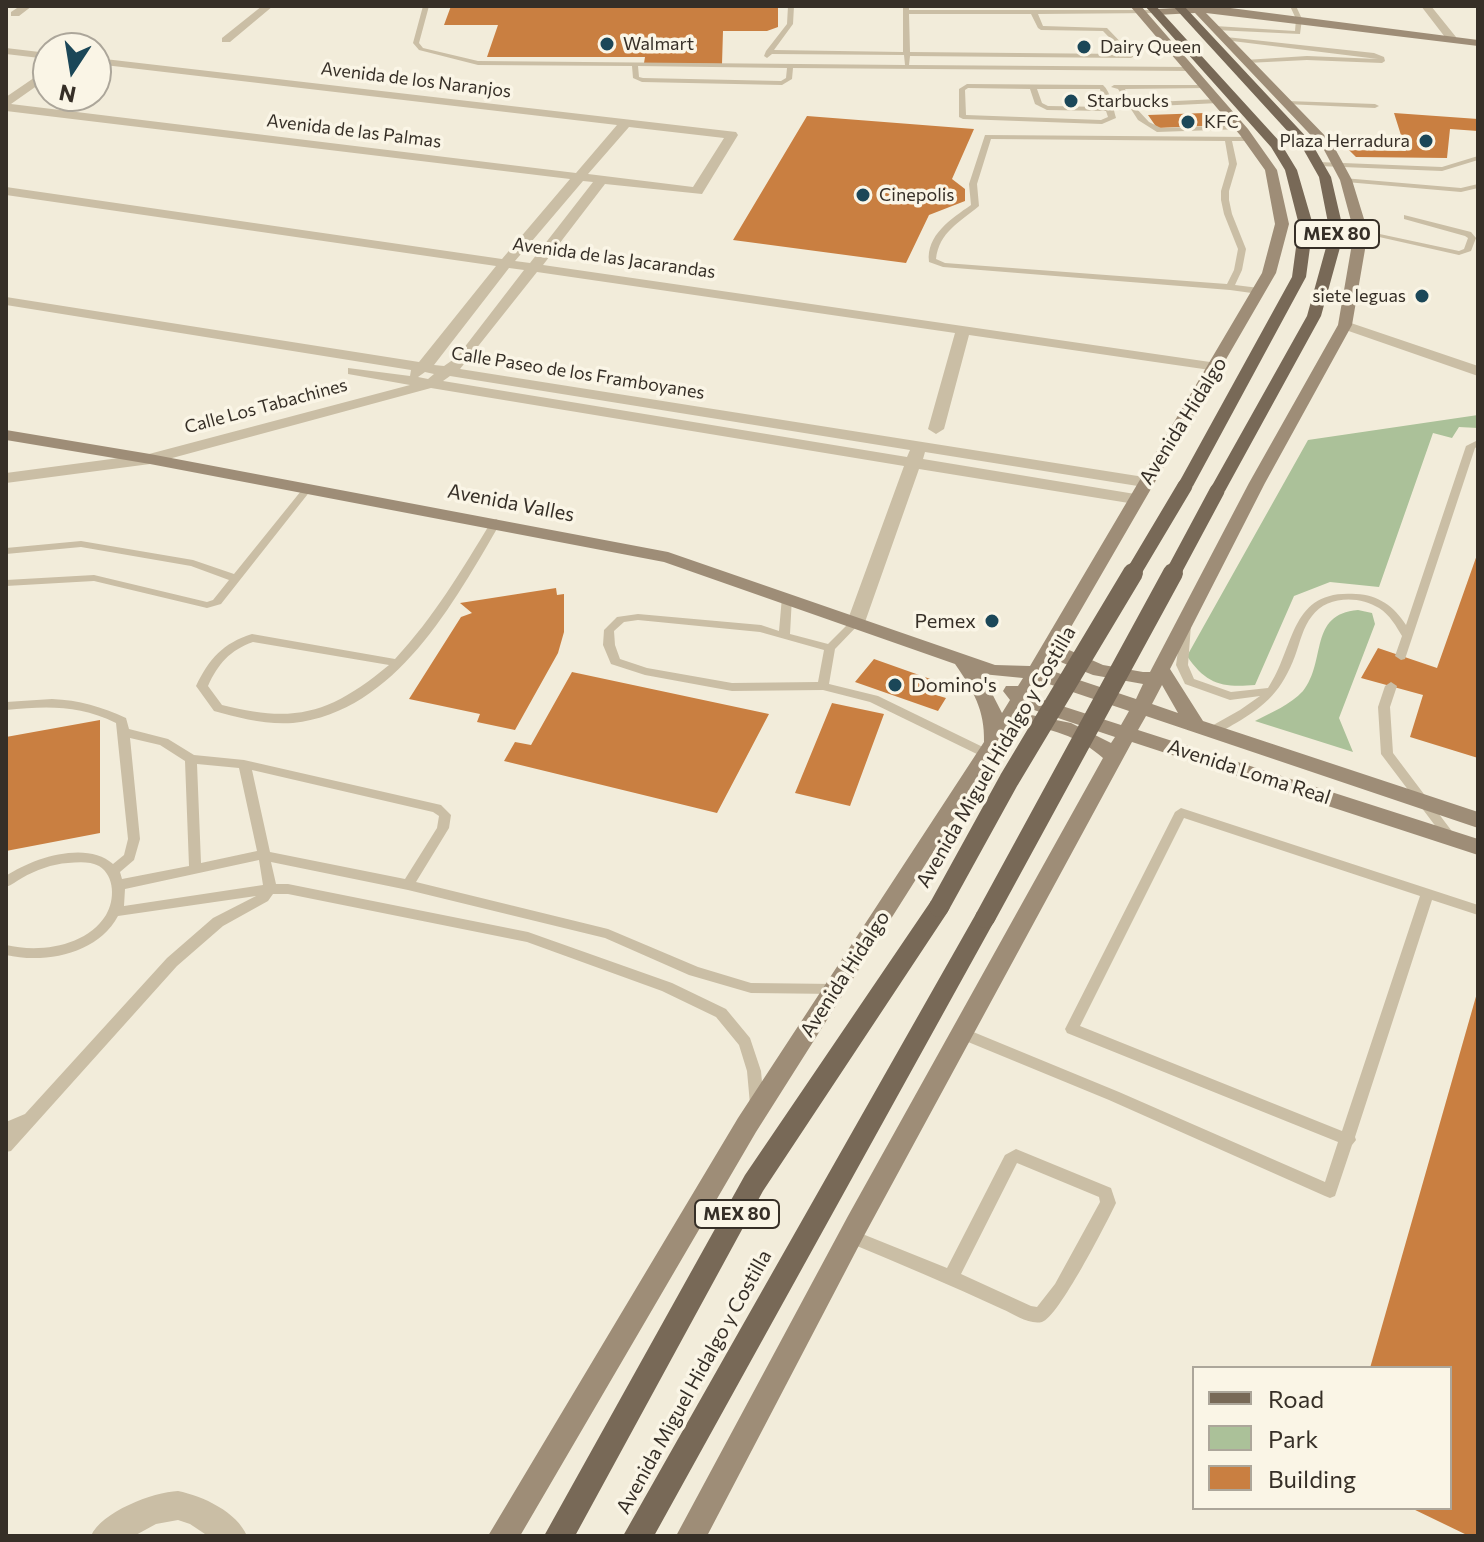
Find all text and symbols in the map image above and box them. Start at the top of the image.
north arrow [32,32,112,112]
place label: Walmart [623,33,694,55]
marker: Walmart [598,35,616,53]
place label: Dairy Queen [1100,36,1201,58]
marker: Dairy Queen [1075,38,1093,56]
street label: Avenida de los Naranjos [320,58,512,102]
text: N [56,79,78,109]
place label: Starbucks [1087,90,1169,112]
marker: Starbucks [1062,92,1080,110]
street label: Avenida de las Palmas [265,110,443,152]
place label: KFC [1204,111,1239,133]
marker: KFC [1179,113,1197,131]
place label: Plaza Herradura [1279,130,1410,152]
marker: Plaza Herradura [1417,132,1435,150]
place label: Cinepolis [879,184,955,206]
marker: Cinepolis [854,186,872,204]
road number: MEX 80 [1295,220,1379,248]
street label: Avenida de las Jacarandas [511,233,717,283]
place label: siete leguas [1312,285,1406,307]
marker: siete leguas [1413,287,1431,305]
street label: Calle Paseo de los Framboyanes [450,342,706,404]
street label: Avenida Hidalgo [1134,353,1232,489]
street label: Calle Los Tabachines [182,374,350,438]
street label: Avenida Valles [445,479,577,527]
place label: Pemex [915,609,976,633]
marker: Pemex [983,612,1001,630]
street label: Avenida Miguel Hidalgo y Costilla [911,622,1081,892]
place label: Domino's [911,673,997,697]
marker: Domino's [886,676,904,694]
street label: Avenida Loma Real [1164,734,1334,810]
street label: Avenida Hidalgo [795,906,895,1042]
road number: MEX 80 [695,1200,779,1228]
street label: Avenida Miguel Hidalgo y Costilla [611,1246,777,1518]
legend [1192,1366,1452,1510]
text: Road [1268,1384,1324,1413]
text: Park [1268,1424,1318,1453]
text: Building [1268,1464,1356,1493]

